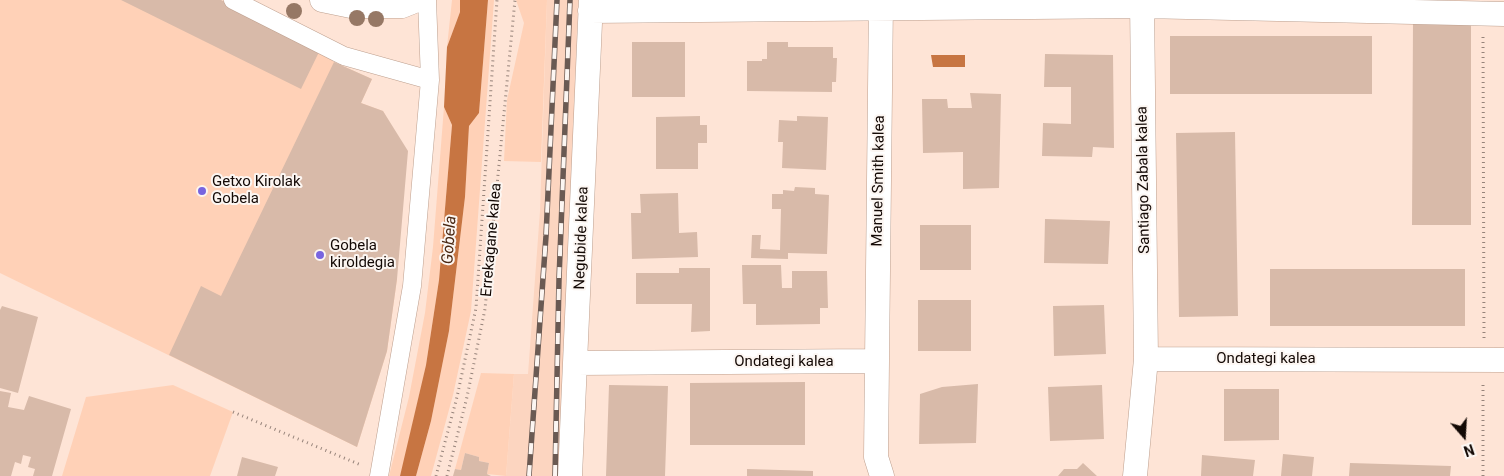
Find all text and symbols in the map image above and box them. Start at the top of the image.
street label: Santiago Zabala kalea [1134,106,1154,254]
street label: Manuel Smith kalea [869,115,889,247]
place label: Getxo Kirolak Gobela [212,173,301,208]
street label: Errekagane kalea [478,182,506,298]
marker: Getxo Kirolak Gobela [196,185,208,197]
street label: Negubide kalea [571,186,593,290]
water label: Gobela [439,215,461,265]
place label: Gobela kiroldegia [330,237,395,272]
marker: Gobela kiroldegia [314,249,326,261]
street label: Ondategi kalea [1216,350,1316,368]
street label: Ondategi kalea [734,353,834,371]
north arrow [1439,411,1489,461]
text: N [1462,441,1476,459]

